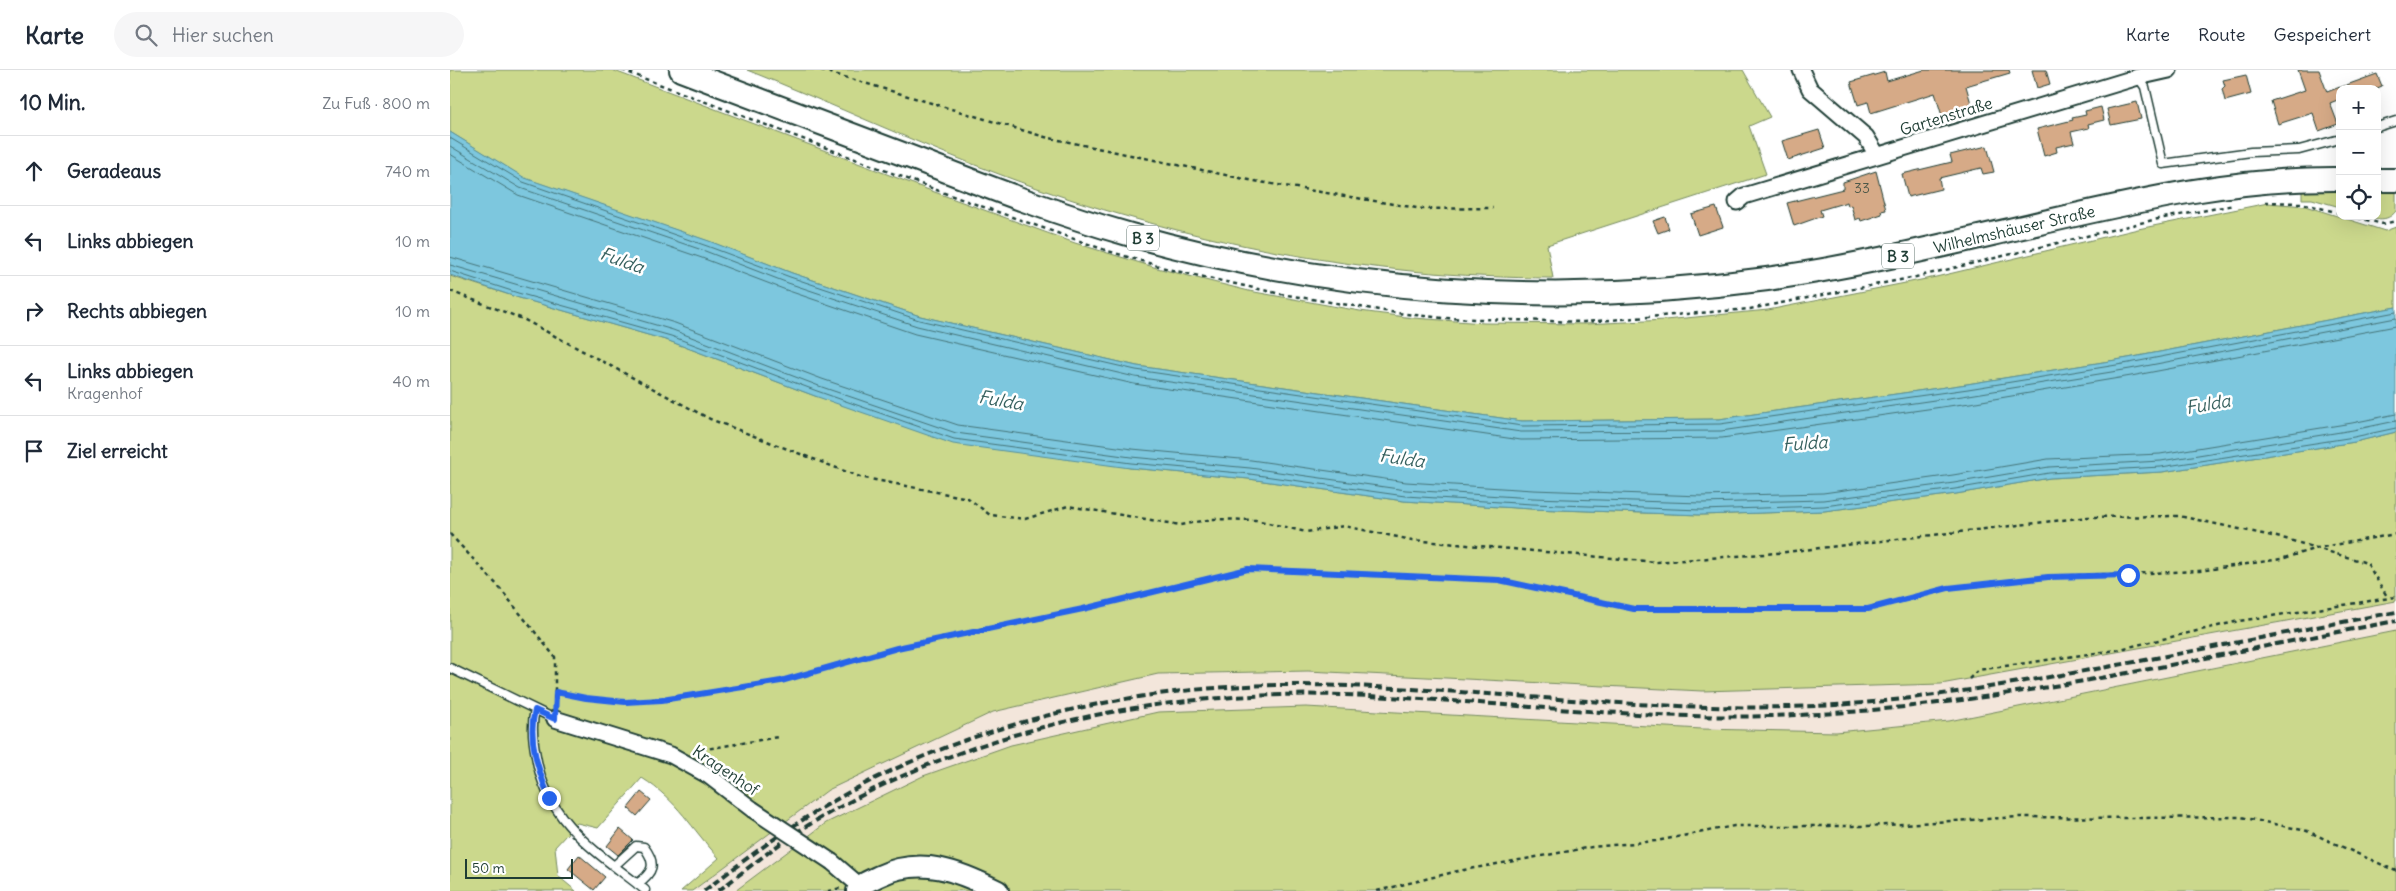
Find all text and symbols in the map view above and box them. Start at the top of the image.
search box [114,12,464,57]
text: Karte [25,20,84,50]
icon: search [132,21,160,49]
text: Hier suchen [172,23,274,47]
text: Karte [2126,23,2170,46]
text: Route [2198,23,2245,46]
text: Gespeichert [2273,23,2371,46]
map controls [2336,85,2381,220]
button: + [2336,85,2381,130]
text: 10 Min. [20,89,85,116]
street label: Gartenstraße [1897,92,1995,140]
text: Zu Fuß · 800 m [322,93,430,113]
button: − [2336,130,2381,175]
icon: ahead [20,157,48,185]
text: Geradeaus [67,159,161,183]
text: 740 m [385,161,430,181]
button: locate [2336,175,2381,220]
house number: 33 [1854,179,1870,197]
street label: Wilhelmshäuser Straße [1931,201,2097,257]
road number: B 3 [1127,226,1159,250]
icon: left [20,227,48,255]
text: Links abbiegen [67,229,194,253]
text: 10 m [395,231,430,251]
water label: Fulda [597,242,649,279]
road number: B 3 [1882,244,1914,268]
icon: right [20,297,48,325]
text: Rechts abbiegen [67,299,207,323]
text: 10 m [395,301,430,321]
text: Links abbiegen [67,359,194,383]
icon: left [20,367,48,395]
text: 40 m [392,371,430,391]
text: Kragenhof [67,383,143,403]
water label: Fulda [977,385,1027,416]
water label: Fulda [2184,388,2234,419]
water label: Fulda [1782,430,1830,456]
icon: arrive [20,437,48,465]
text: Ziel erreicht [67,439,168,463]
water label: Fulda [1378,443,1428,473]
route start [2117,564,2140,587]
street label: Kragenhof [689,741,764,800]
route end [538,787,561,810]
scale bar [465,856,572,879]
text: 50 m [472,859,505,877]

